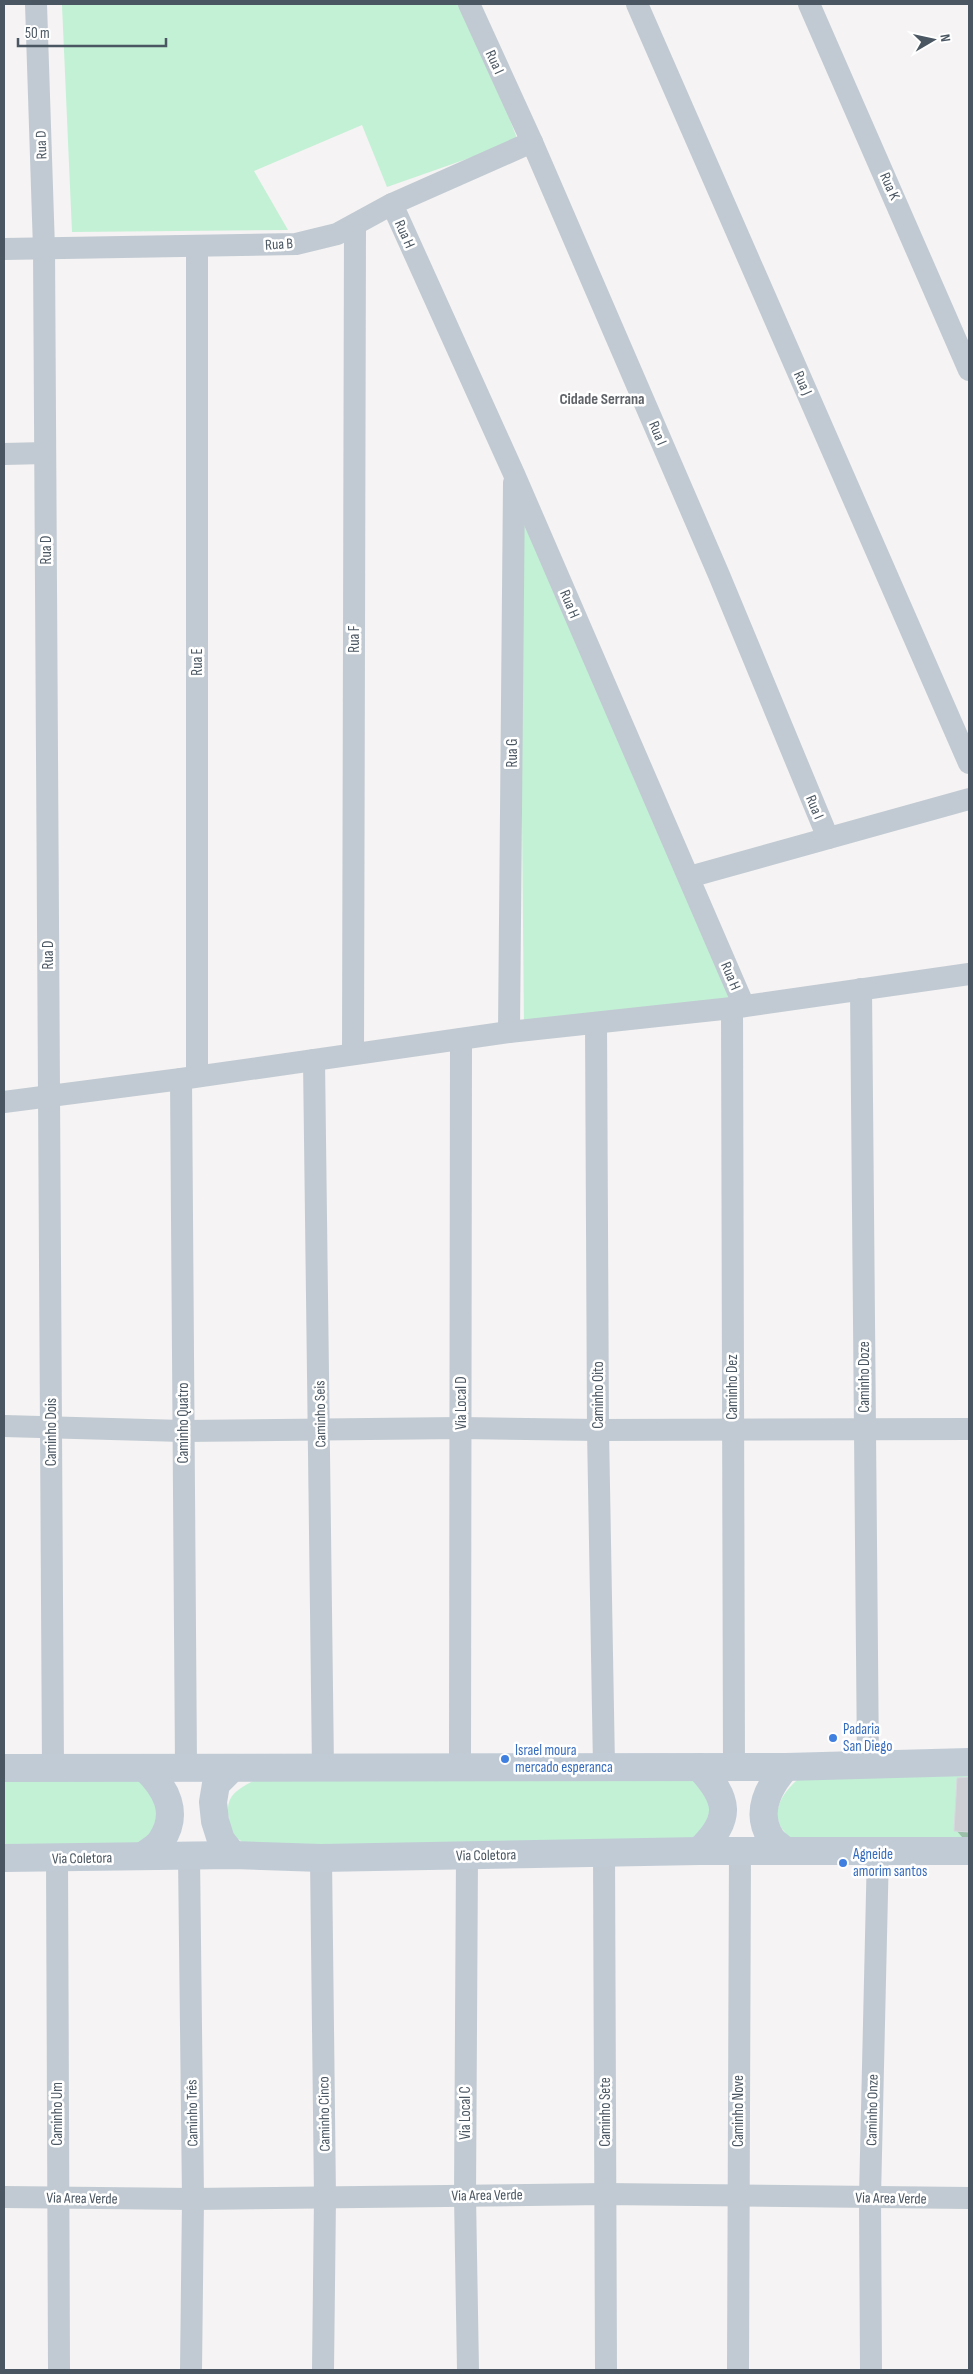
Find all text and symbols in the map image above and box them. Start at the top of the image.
scale bar [18,15,165,47]
north arrow [908,15,958,65]
text: 50 m [25,24,50,43]
text: N [936,33,954,43]
street label: Rua I [481,47,508,77]
street label: Rua D [32,130,51,160]
street label: Rua K [875,169,904,203]
street label: Rua H [390,217,419,251]
street label: Rua B [265,234,294,255]
street label: Rua J [789,368,816,398]
district label: Cidade Serrana [559,390,645,409]
street label: Rua I [644,418,671,448]
street label: Rua D [37,536,56,564]
street label: Rua H [555,587,584,621]
street label: Rua F [345,625,364,653]
street label: Rua E [188,648,207,676]
street label: Rua G [503,739,522,767]
street label: Rua I [801,792,828,822]
street label: Rua D [39,941,58,969]
street label: Rua H [716,959,745,993]
street label: Caminho Doze [855,1341,874,1413]
street label: Caminho Dez [723,1354,742,1420]
street label: Caminho Oito [589,1361,608,1429]
street label: Via Local D [452,1376,471,1430]
street label: Caminho Seis [310,1380,331,1448]
street label: Caminho Quatro [174,1383,193,1463]
street label: Caminho Dois [42,1398,61,1466]
place label: Padaria San Diego [843,1720,892,1756]
marker: Padaria San Diego [827,1732,839,1744]
place label: Israel moura mercado esperanca [515,1741,613,1777]
marker: Israel moura mercado esperanca [499,1753,511,1765]
street label: Via Coletora [456,1845,517,1866]
place label: Agneide amorim santos [852,1845,927,1881]
street label: Via Coletora [52,1848,113,1869]
marker: Agneide amorim santos [837,1857,849,1869]
street label: Caminho Onze [862,2074,883,2146]
street label: Caminho Nove [729,2075,748,2147]
street label: Caminho Cinco [314,2076,335,2152]
street label: Caminho Sete [596,2077,615,2147]
street label: Caminho Três [182,2079,203,2147]
street label: Caminho Um [48,2082,67,2146]
street label: Via Local C [456,2086,475,2140]
street label: Via Area Verde [451,2185,523,2206]
street label: Via Area Verde [46,2188,118,2209]
street label: Via Area Verde [855,2188,927,2209]

